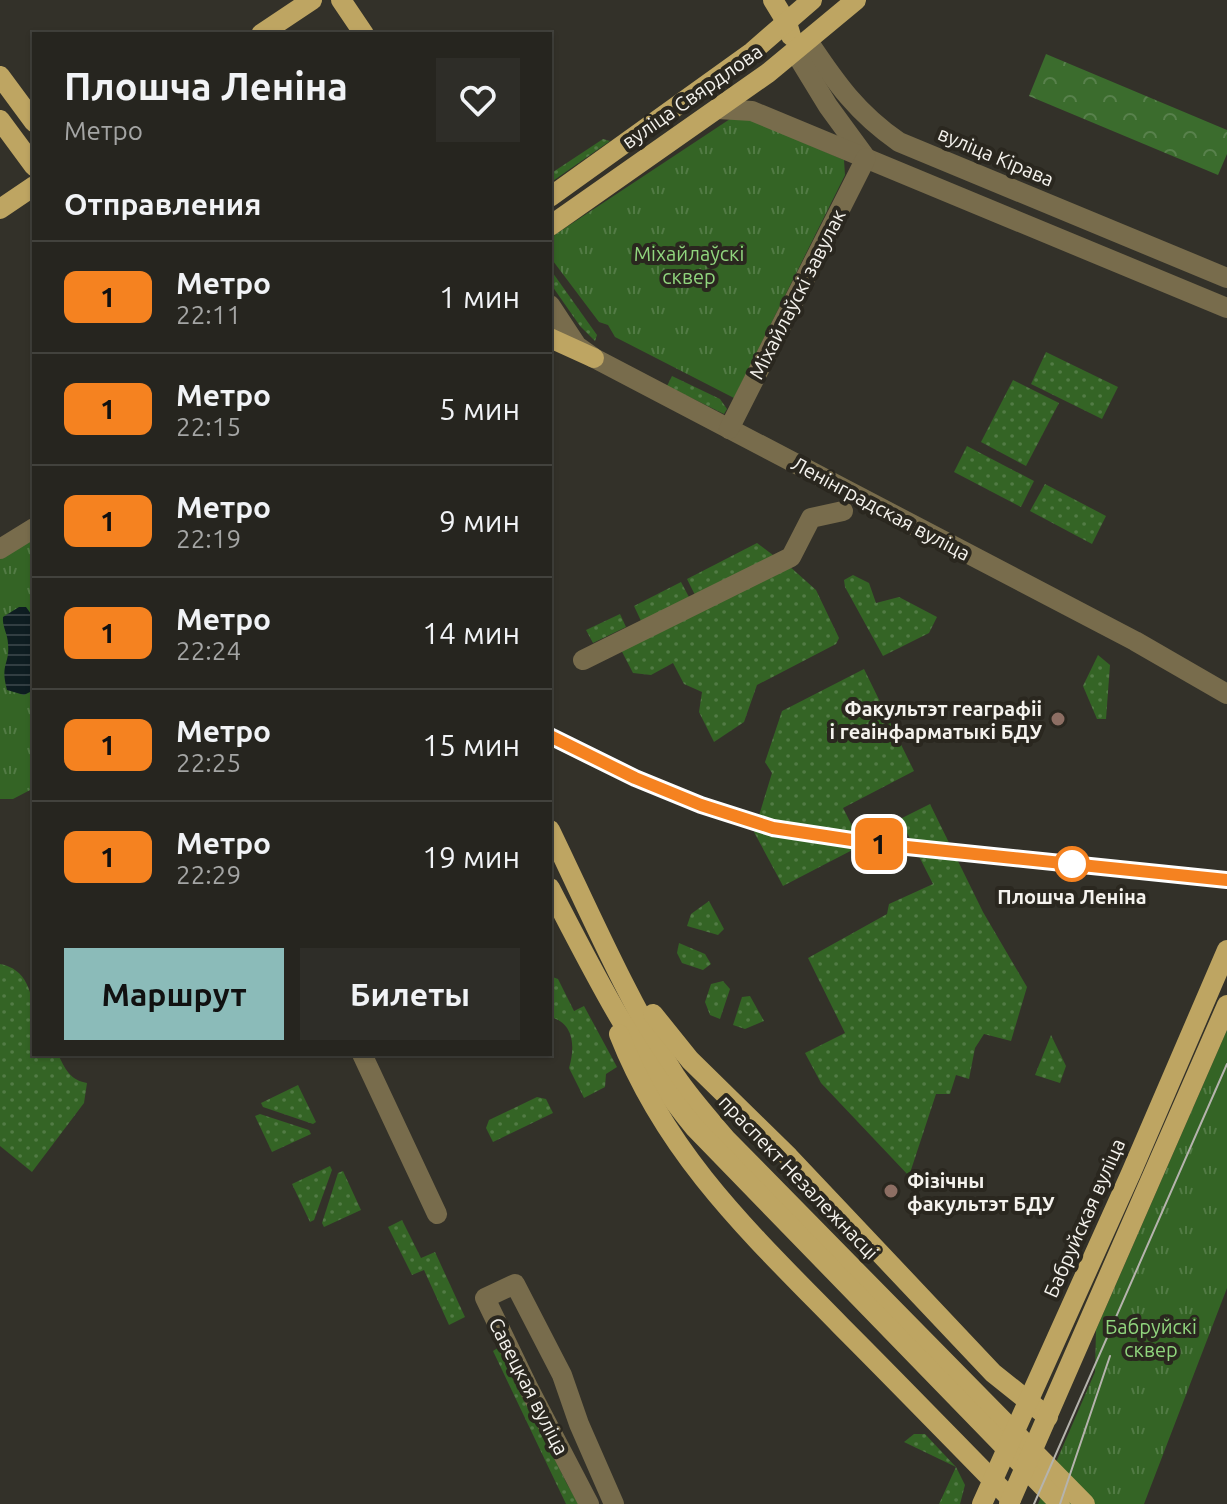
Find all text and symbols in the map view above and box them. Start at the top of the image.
street label: вуліца Свярдлова [617,39,767,153]
button: heart [436,58,520,142]
text: Плошча Леніна [64,65,348,107]
text: Метро [64,116,143,145]
street label: вуліца Кірава [935,121,1057,191]
text: Отправления [64,187,261,221]
street label: Міхайлаўскі завулак [744,205,850,383]
park label: Міхайлаўскі сквер [634,242,744,288]
text: Метро [176,266,271,300]
text: 1 мин [439,280,520,314]
text: 1 [100,281,116,312]
text: 22:11 [176,300,241,329]
text: Метро [176,378,271,412]
text: 5 мин [439,392,520,426]
text: 1 [100,393,116,424]
text: 22:15 [176,412,241,441]
street label: Ленінградская вуліца [788,451,974,565]
text: Метро [176,490,271,524]
text: 9 мин [439,504,520,538]
text: 1 [100,505,116,536]
text: 22:19 [176,524,241,553]
text: Метро [176,602,271,636]
text: 14 мин [422,616,520,650]
text: 1 [100,617,116,648]
text: 22:24 [176,636,241,665]
place label: Факультэт геаграфіі і геаінфарматыкі БДУ [830,697,1042,743]
marker: Факультэт геаграфіі і геаінфарматыкі БДУ [1049,710,1067,728]
text: Метро [176,714,271,748]
text: 15 мин [422,728,520,762]
text: 1 [100,729,116,760]
text: 22:25 [176,748,241,777]
line badge: 1 [853,818,905,870]
text: Метро [176,826,271,860]
text: 1 [871,828,887,859]
text: 19 мин [422,840,520,874]
text: 1 [100,841,116,872]
marker: Плошча Леніна [1055,847,1089,881]
text: 22:29 [176,860,241,889]
place label: Плошча Леніна [997,885,1147,908]
button: Маршрут [64,948,284,1040]
button: Билеты [300,948,520,1040]
street label: праспект Незалежнасці [715,1090,883,1264]
street label: Бабруйская вуліца [1039,1135,1129,1301]
place label: Фізічны факультэт БДУ [907,1169,1055,1215]
marker: Фізічны факультэт БДУ [882,1182,900,1200]
street label: Савецкая вуліца [484,1314,574,1458]
park label: Бабруйскі сквер [1105,1315,1197,1361]

